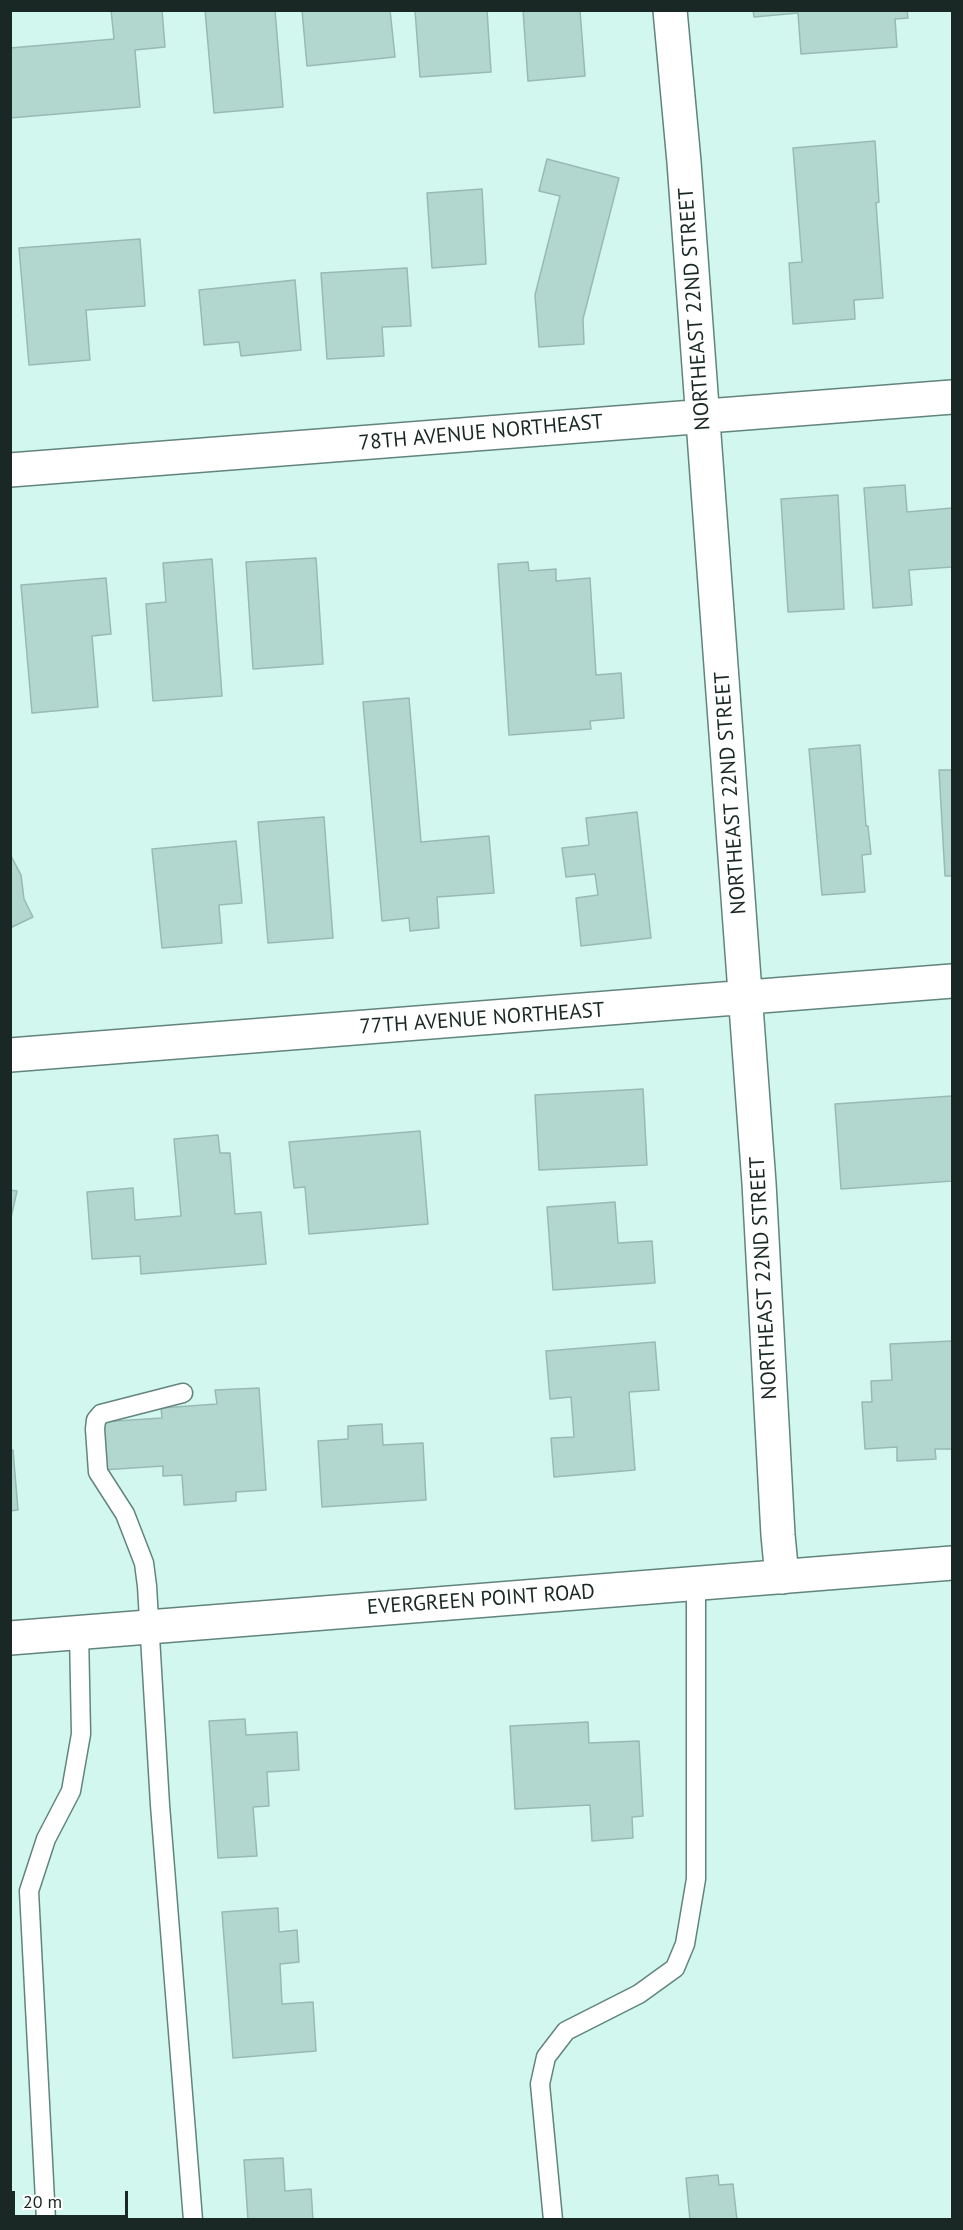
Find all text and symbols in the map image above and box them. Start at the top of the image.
street label: NORTHEAST 22ND STREET [674,187,716,431]
street label: 78TH AVENUE NORTHEAST [358,410,604,456]
street label: NORTHEAST 22ND STREET [710,671,752,915]
street label: 77TH AVENUE NORTHEAST [359,998,605,1040]
street label: NORTHEAST 22ND STREET [745,1156,783,1400]
street label: EVERGREEN POINT ROAD [366,1579,596,1621]
scale bar [15,2179,130,2217]
text: 20 m [23,2190,62,2213]

